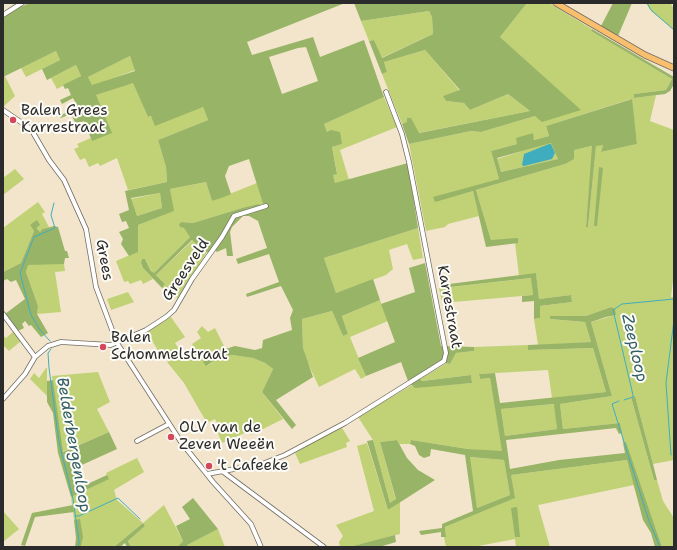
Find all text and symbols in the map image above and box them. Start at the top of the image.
place label: Balen Grees Karrestraat [21,102,108,137]
marker: Balen Grees Karrestraat [8,115,18,125]
street label: Greesveld [159,235,213,305]
street label: Grees [92,238,116,282]
street label: Karrestraat [433,264,465,350]
water label: Zeeploop [617,312,651,384]
place label: Balen Schommelstraat [111,329,228,364]
marker: Balen Schommelstraat [98,342,108,352]
water label: Belderbergenloop [52,376,94,514]
place label: OLV van de Zeven Weeën [179,419,274,454]
marker: OLV van de Zeven Weeën [166,432,176,442]
place label: 't Cafeeke [217,457,289,475]
marker: 't Cafeeke [204,461,214,471]

